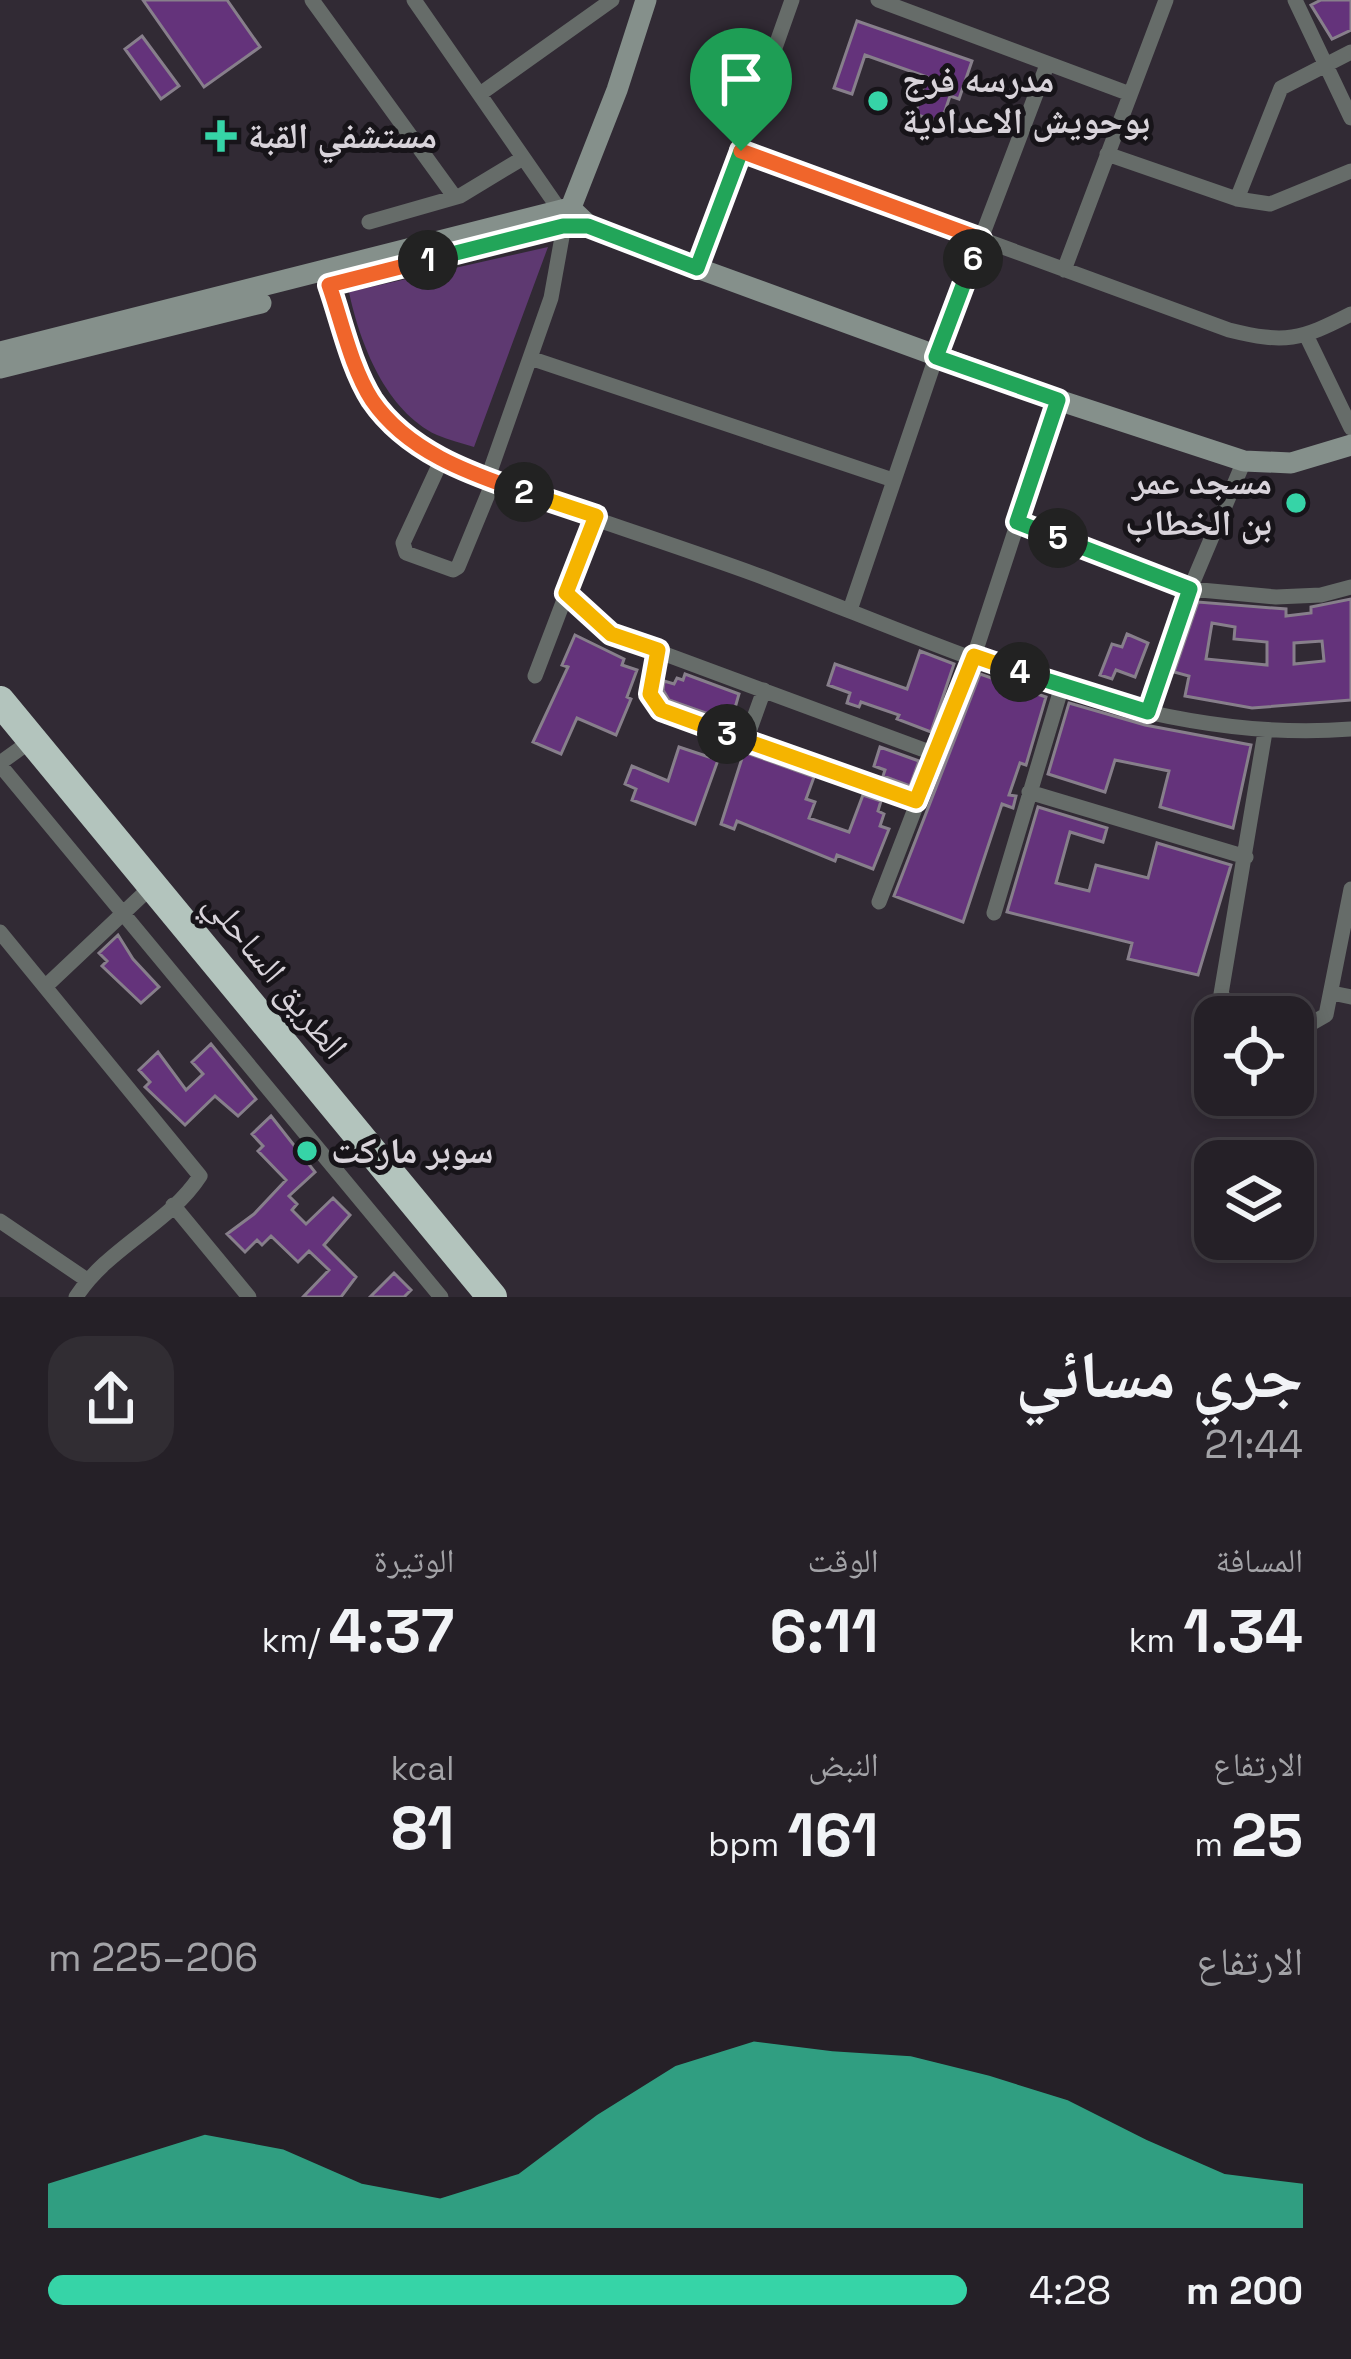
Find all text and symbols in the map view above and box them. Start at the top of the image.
pin [690,28,792,151]
icon: arrive [708,46,774,112]
place label: مدرسه فرج بوحويش الاعدادية [902,57,1150,144]
marker: مدرسه فرج بوحويش الاعدادية [865,88,891,114]
place label: مستشفي القبة [248,113,437,164]
marker: مستشفي القبة [205,120,237,152]
pin: 6 [943,229,1003,289]
pin: 1 [398,230,458,290]
text: 6 [963,238,983,280]
text: 1 [421,239,435,281]
place label: مسجد عمر بن الخطاب [1125,459,1272,546]
pin: 2 [494,462,554,522]
text: 2 [514,471,534,513]
marker: مسجد عمر بن الخطاب [1283,490,1309,516]
pin: 5 [1028,508,1088,568]
text: 5 [1048,517,1068,559]
pin: 4 [990,642,1050,702]
text: 4 [1010,651,1031,693]
pin: 3 [697,704,757,764]
text: 3 [717,713,737,755]
street label: الطريق الساحلي [190,881,358,1072]
map controls [1194,996,1314,1260]
button: locate [1194,996,1314,1116]
place label: سوبر ماركت [331,1128,493,1174]
marker: سوبر ماركت [294,1138,320,1164]
button: layers [1194,1140,1314,1260]
text: جري مسائي [1015,1333,1303,1417]
button: share [48,1336,174,1462]
text: 21:44 [1205,1420,1303,1469]
text: الوتيرة [374,1540,454,1582]
text: الوقت [808,1540,879,1582]
text: المسافة [1216,1540,1303,1582]
text: 4:37 [329,1593,454,1670]
text: 6:11 [769,1593,879,1670]
text: 1.34 [1183,1593,1303,1670]
text: /km [262,1620,329,1662]
text: km [1129,1620,1183,1662]
text: النبض [808,1744,879,1786]
text: الارتفاع [1213,1744,1303,1786]
text: kcal [391,1748,454,1790]
text: 81 [391,1790,454,1867]
text: 161 [788,1797,879,1874]
text: 25 [1231,1797,1303,1874]
text: bpm [708,1824,788,1866]
text: m [1194,1824,1231,1866]
text: 206–225 m [48,1933,258,1982]
text: الارتفاع [1197,1937,1303,1986]
text: 4:28 [1029,2266,1111,2315]
text: 200 m [1186,2266,1303,2315]

